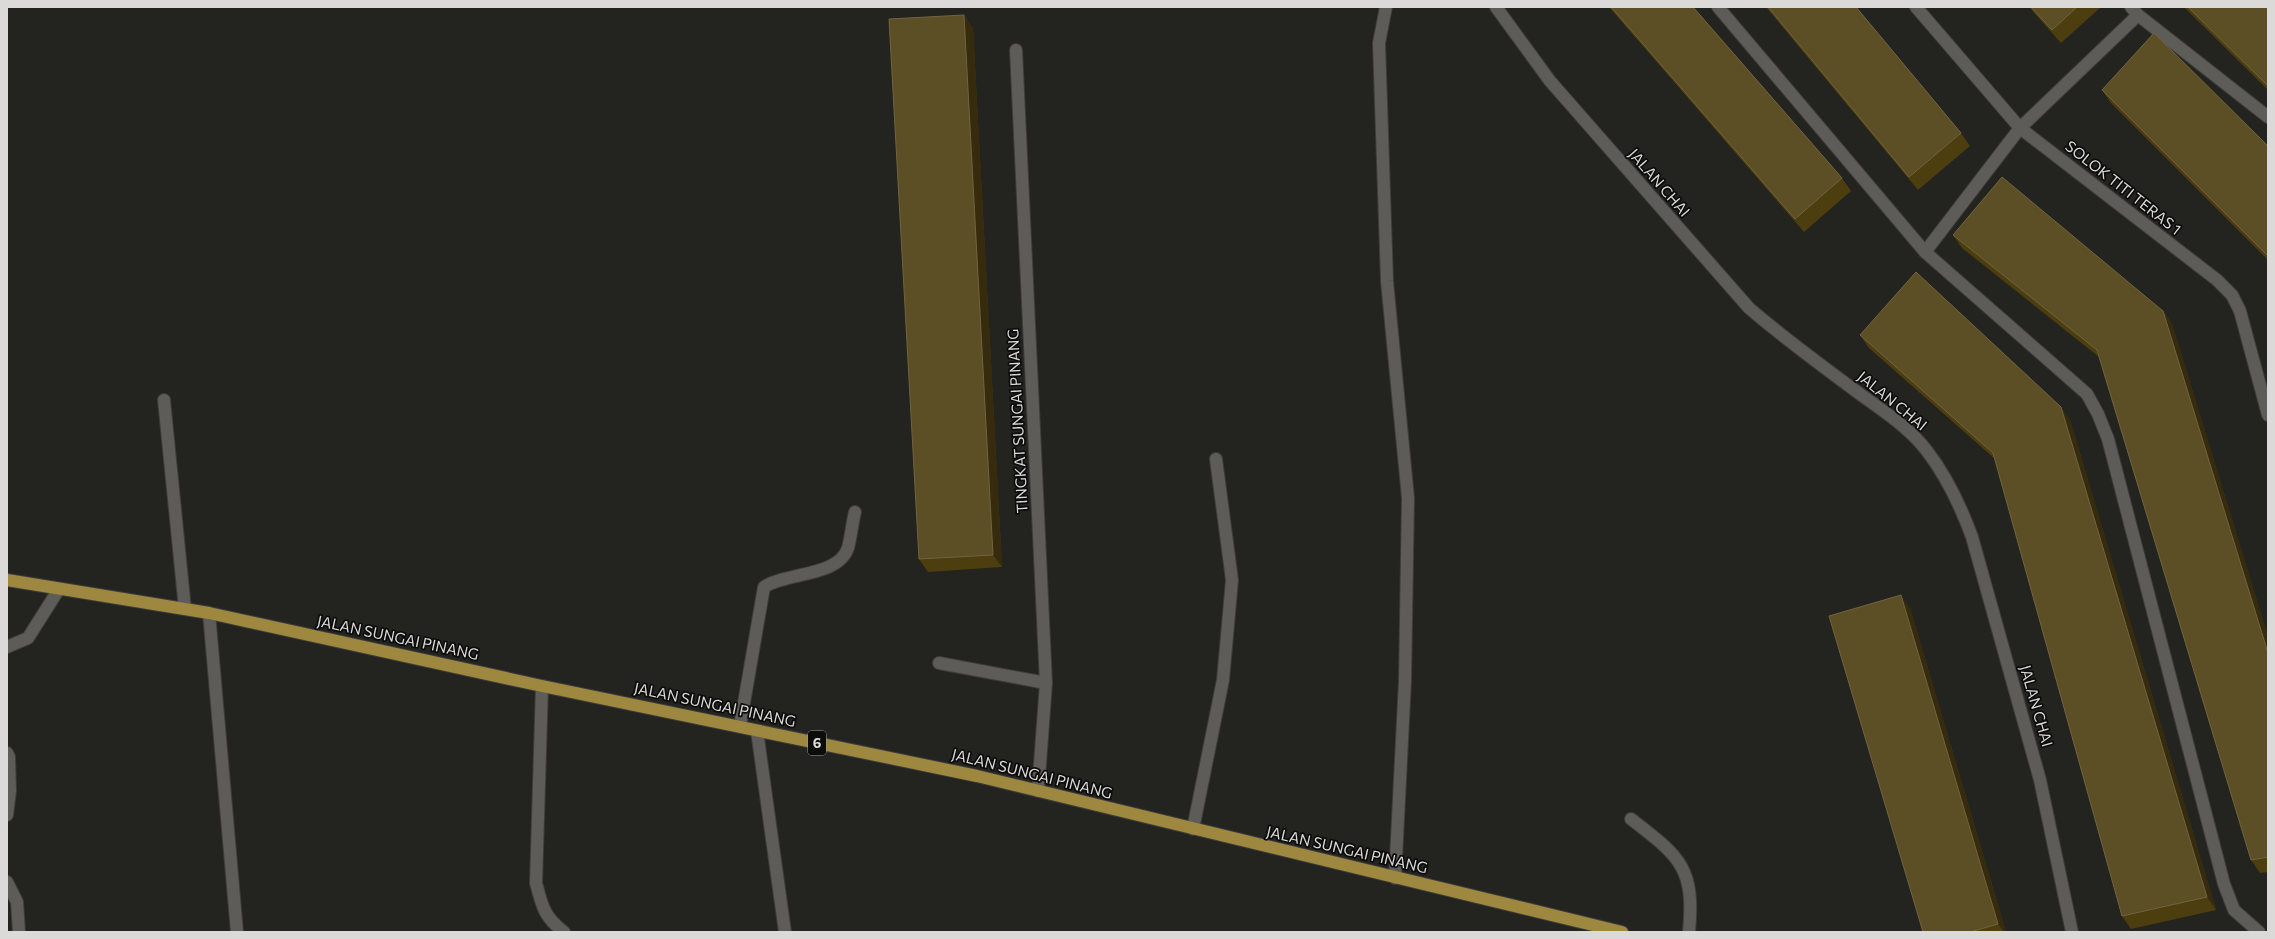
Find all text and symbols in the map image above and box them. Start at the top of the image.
street label: SOLOK TITI TERAS 1 [2062,136,2185,238]
street label: JALAN CHAI [1625,145,1694,220]
street label: TINGKAT SUNGAI PINANG [1003,328,1031,514]
street label: JALAN CHAI [1854,367,1931,434]
street label: JALAN SUNGAI PINANG [316,611,481,663]
street label: JALAN CHAI [2017,663,2057,749]
street label: JALAN SUNGAI PINANG [633,678,798,730]
road number: 6 [808,731,826,755]
street label: JALAN SUNGAI PINANG [950,744,1114,802]
street label: JALAN SUNGAI PINANG [1265,822,1430,876]

